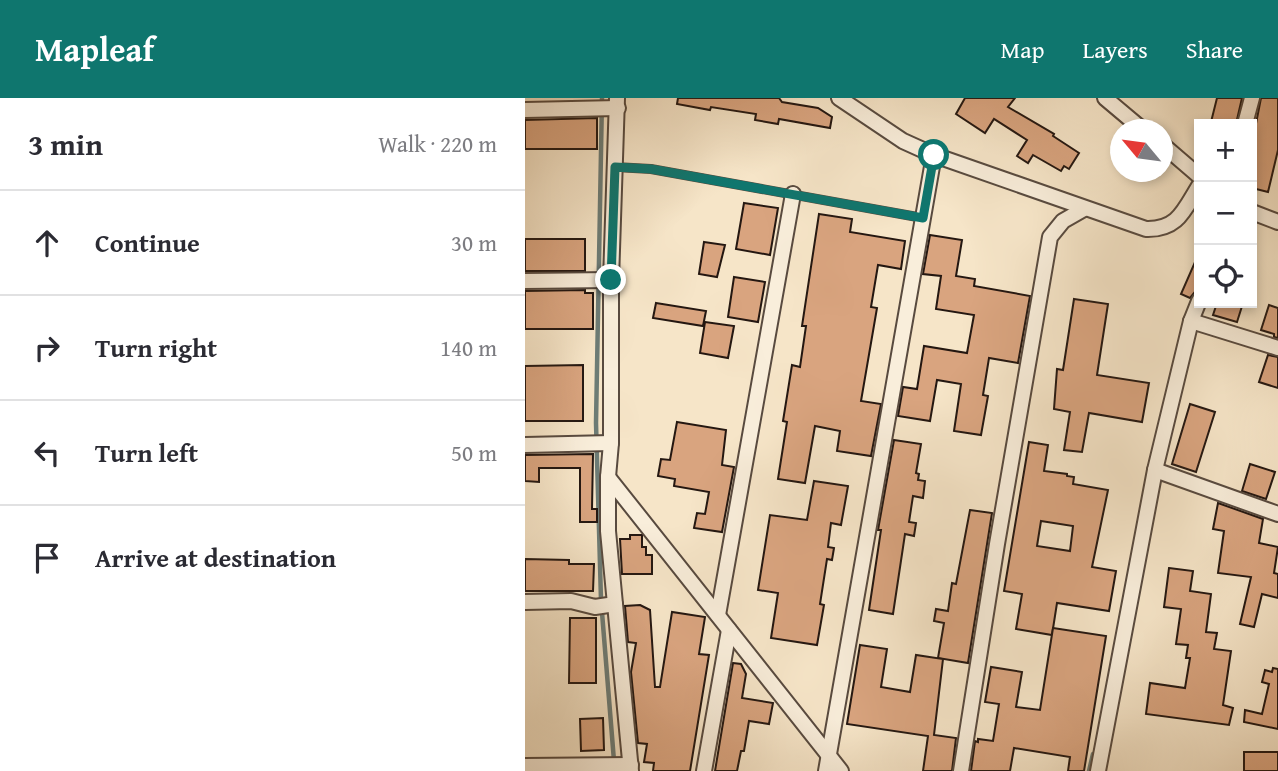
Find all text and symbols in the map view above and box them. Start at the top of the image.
text: Mapleaf [35,25,154,73]
text: Map [1001,32,1044,67]
text: Layers [1082,32,1148,67]
text: Share [1186,32,1243,67]
north arrow [1110,119,1173,182]
map controls [1194,119,1257,308]
button: + [1194,119,1257,182]
text: 3 min [28,122,103,166]
text: Walk · 220 m [378,127,497,160]
route start [918,139,949,170]
button: − [1194,182,1257,245]
text: Continue [95,223,200,262]
icon: ahead [28,224,66,262]
text: 30 m [451,226,497,259]
button: locate [1194,245,1257,308]
route end [595,264,626,295]
text: Turn right [95,328,217,367]
icon: right [28,329,66,367]
text: 140 m [440,331,497,364]
text: Turn left [95,433,198,472]
icon: left [28,434,66,472]
text: 50 m [451,436,497,469]
text: Arrive at destination [95,538,336,577]
icon: arrive [28,539,66,577]

